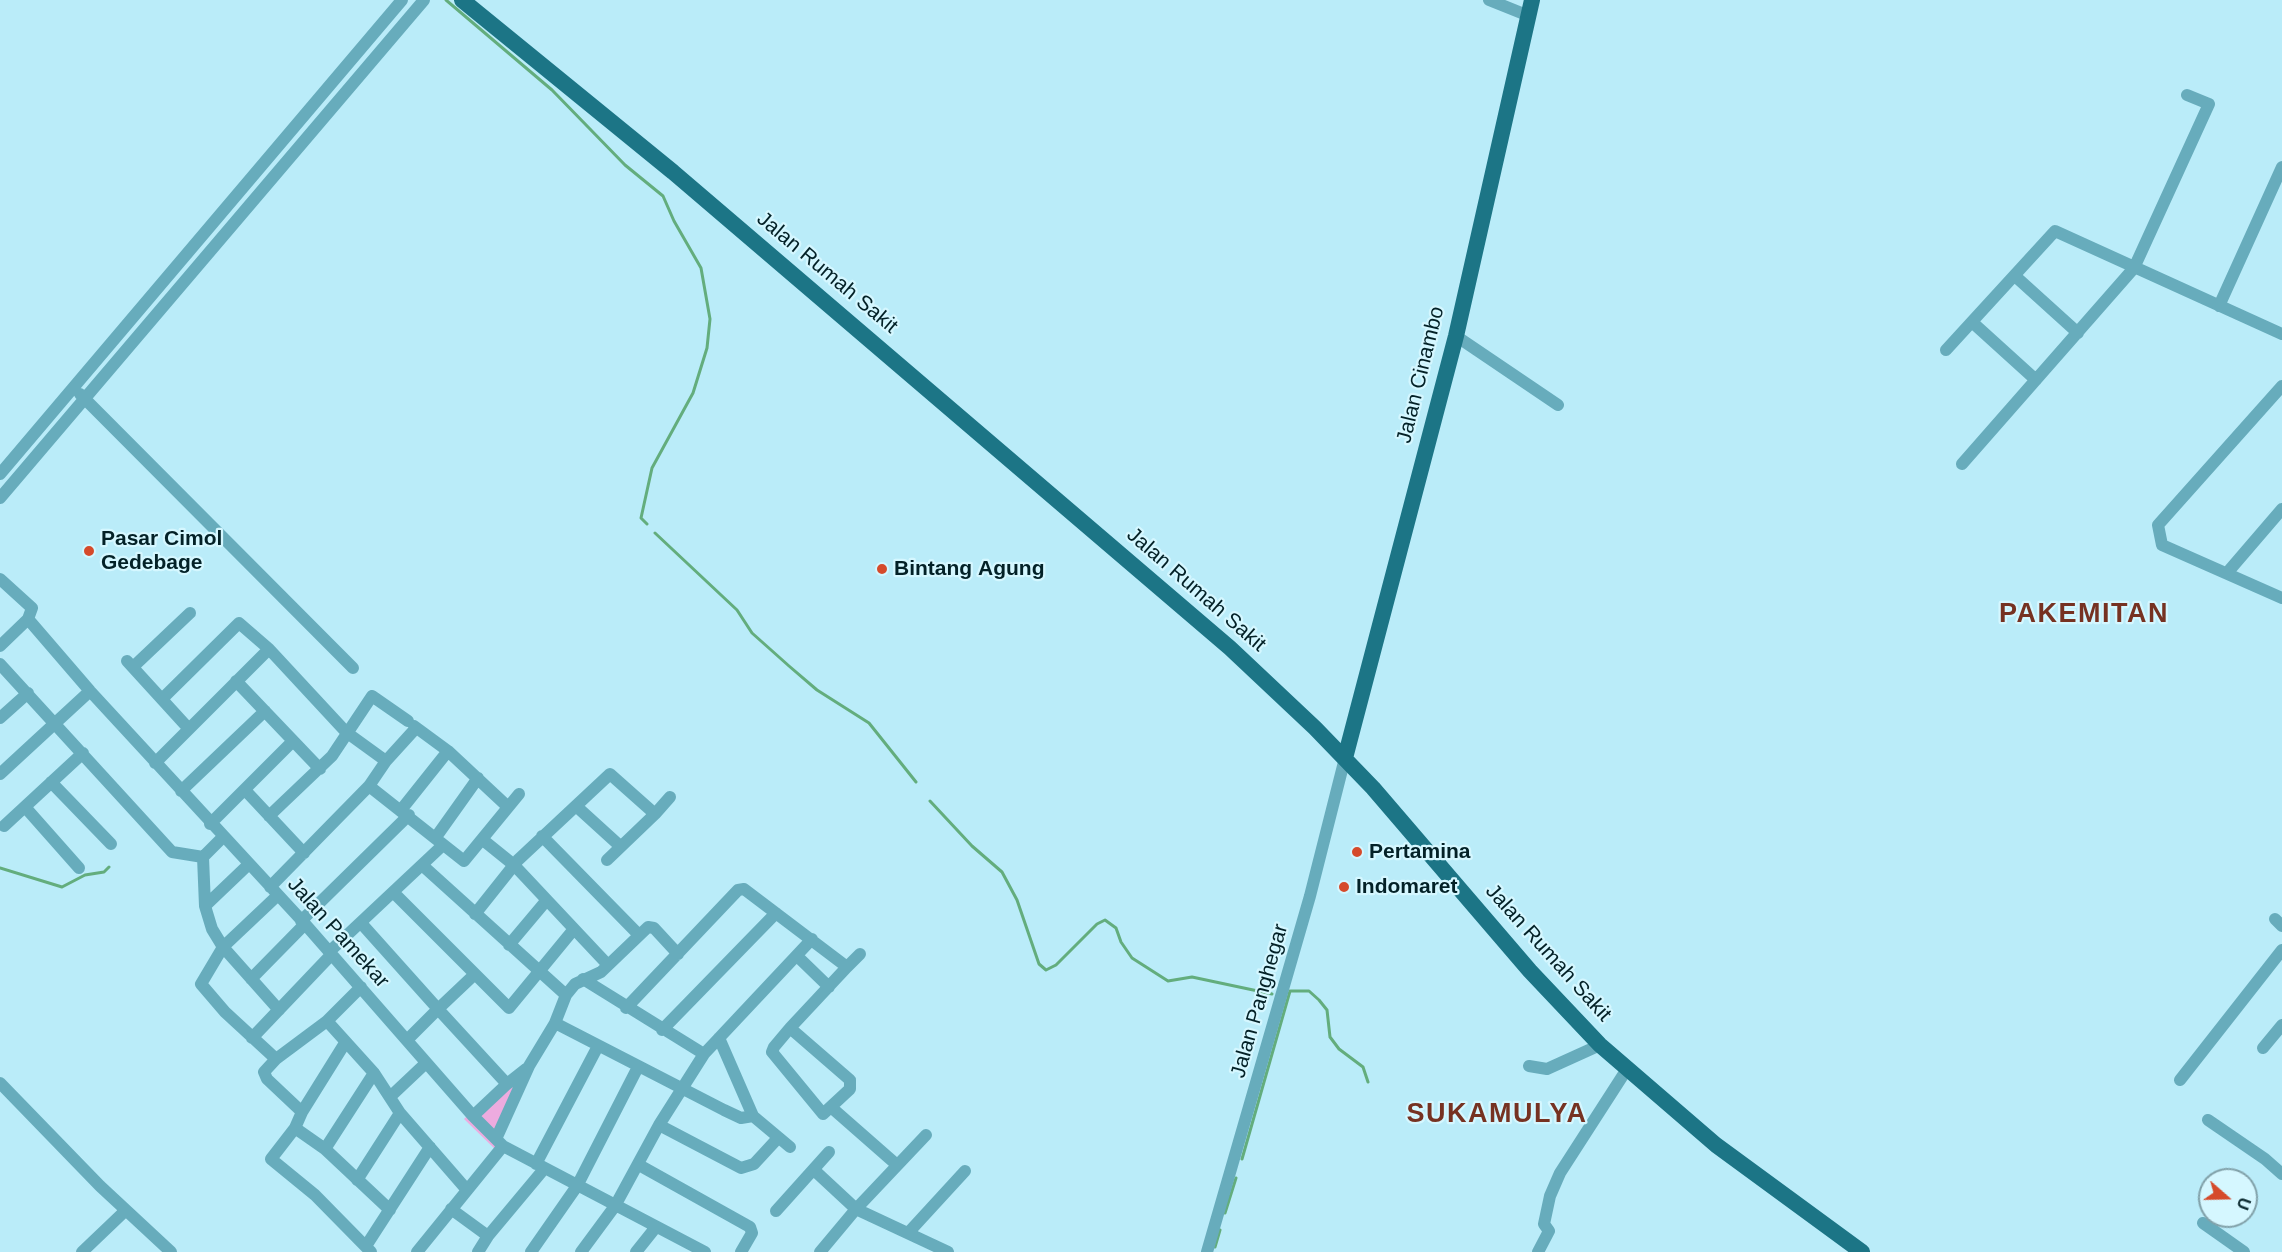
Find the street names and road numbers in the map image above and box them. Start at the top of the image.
street label: Jalan Rumah Sakit [751,207,903,339]
street label: Jalan Cinambo [1392,304,1450,446]
street label: Jalan Rumah Sakit [1121,523,1271,657]
street label: Jalan Pamekar [282,873,394,993]
street label: Jalan Rumah Sakit [1480,879,1616,1027]
street label: Jalan Panghegar [1226,921,1294,1081]

